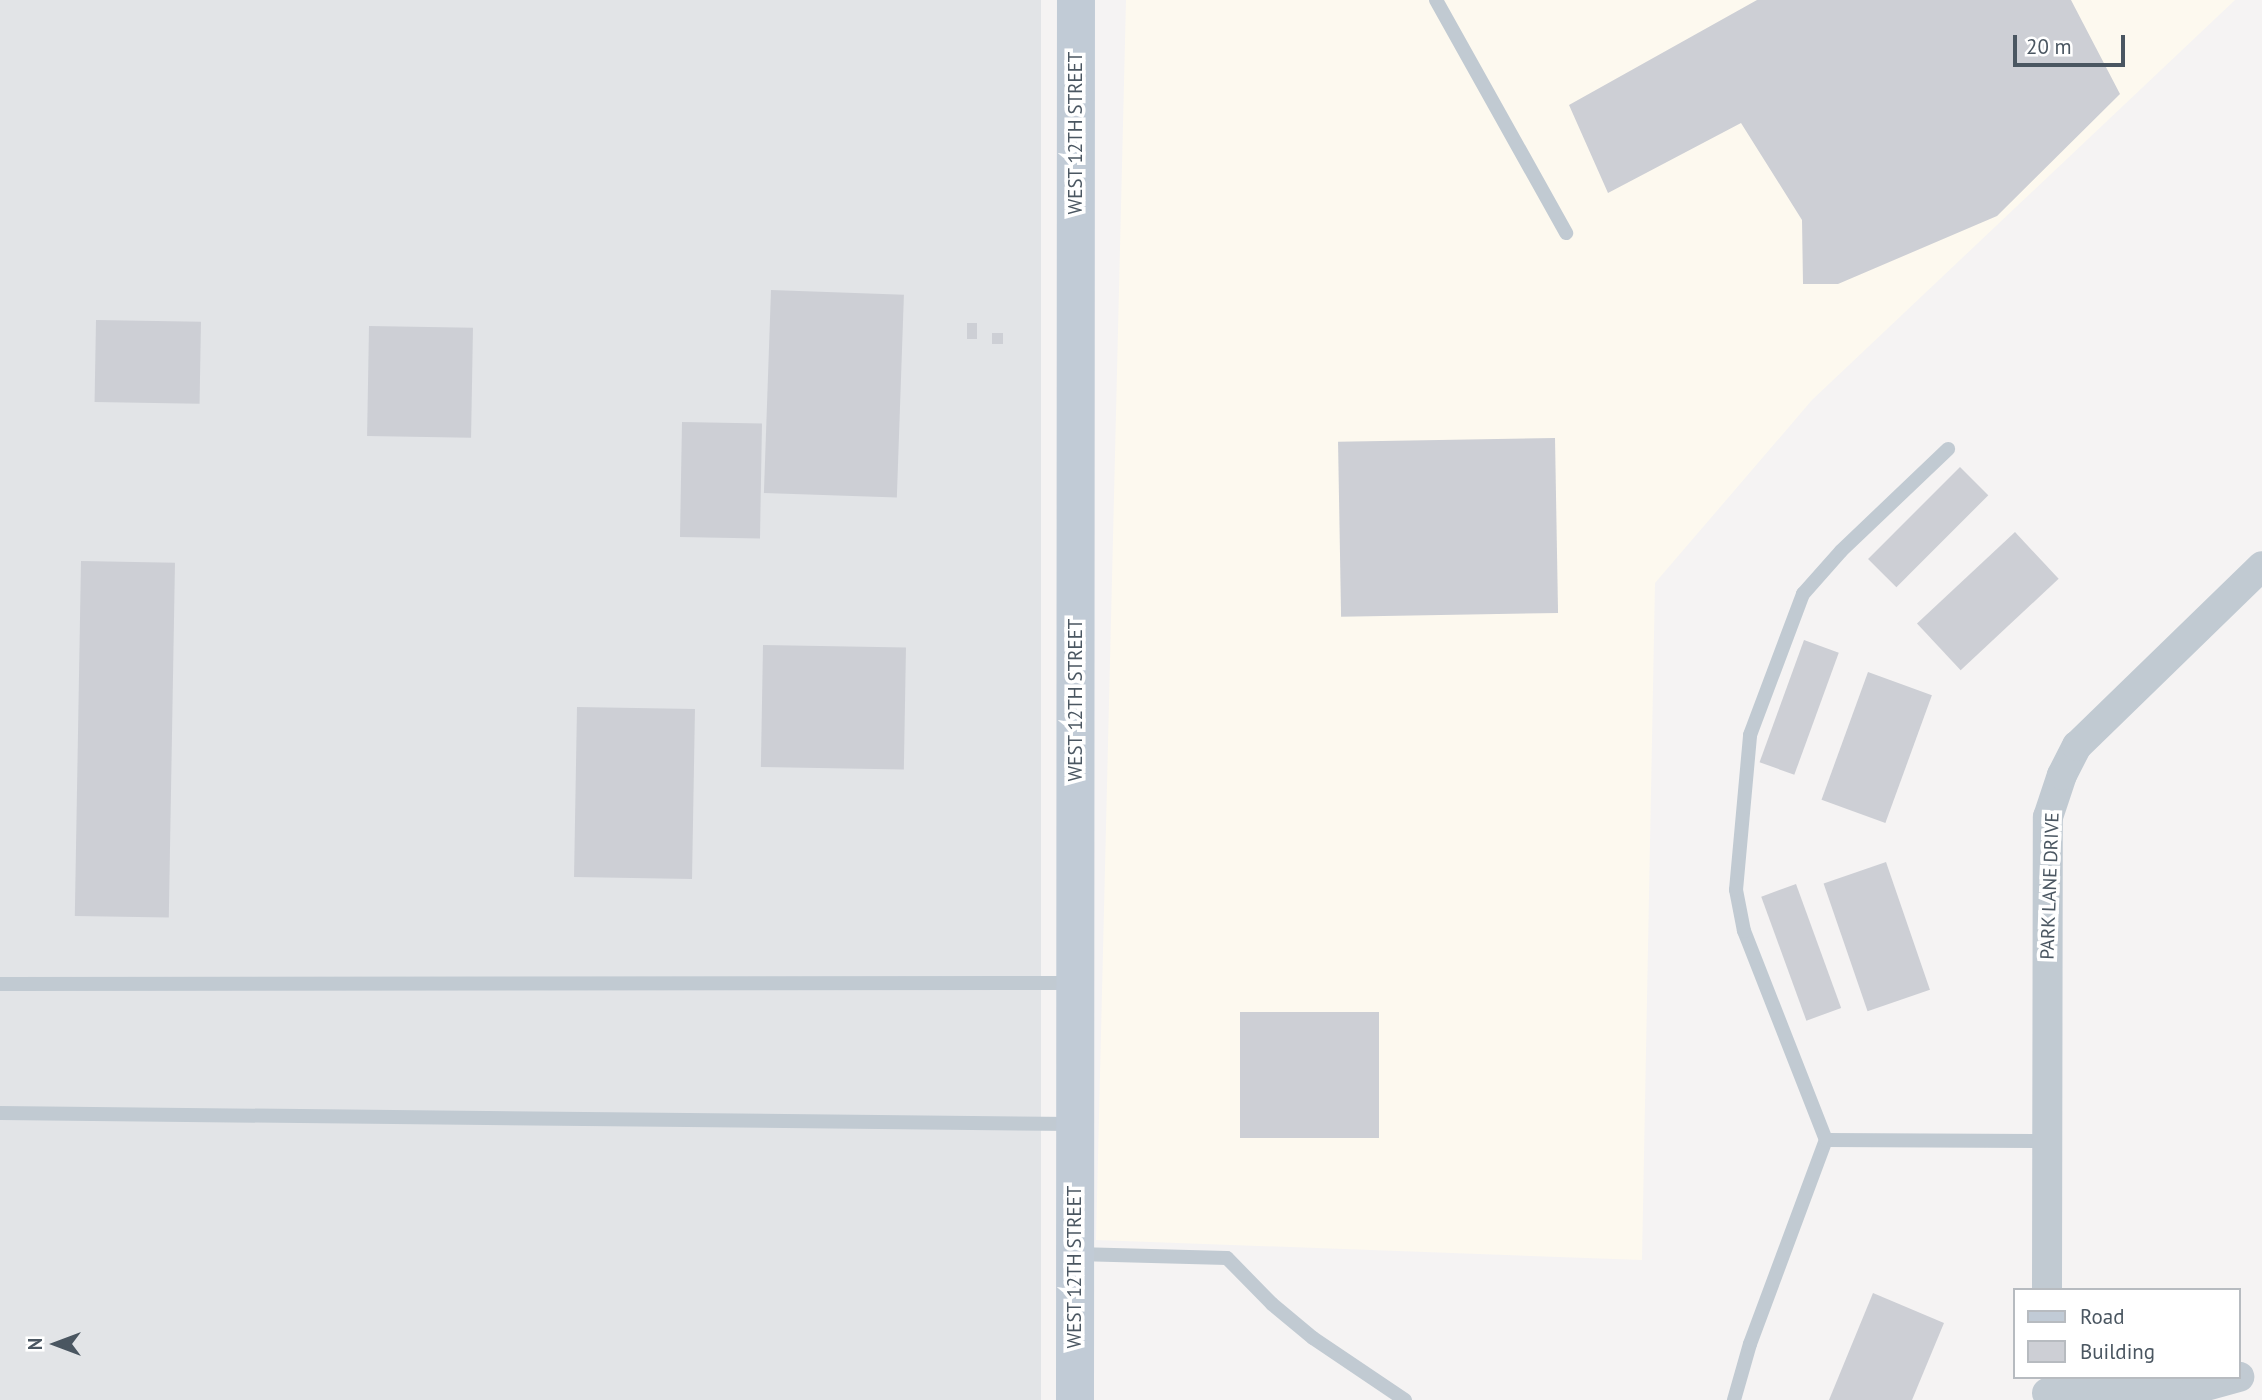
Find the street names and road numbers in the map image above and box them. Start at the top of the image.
street label: WEST 12TH STREET [1065,51,1087,215]
street label: WEST 12TH STREET [1065,618,1087,782]
street label: PARK LANE DRIVE [2036,812,2064,960]
street label: WEST 12TH STREET [1064,1185,1086,1349]

